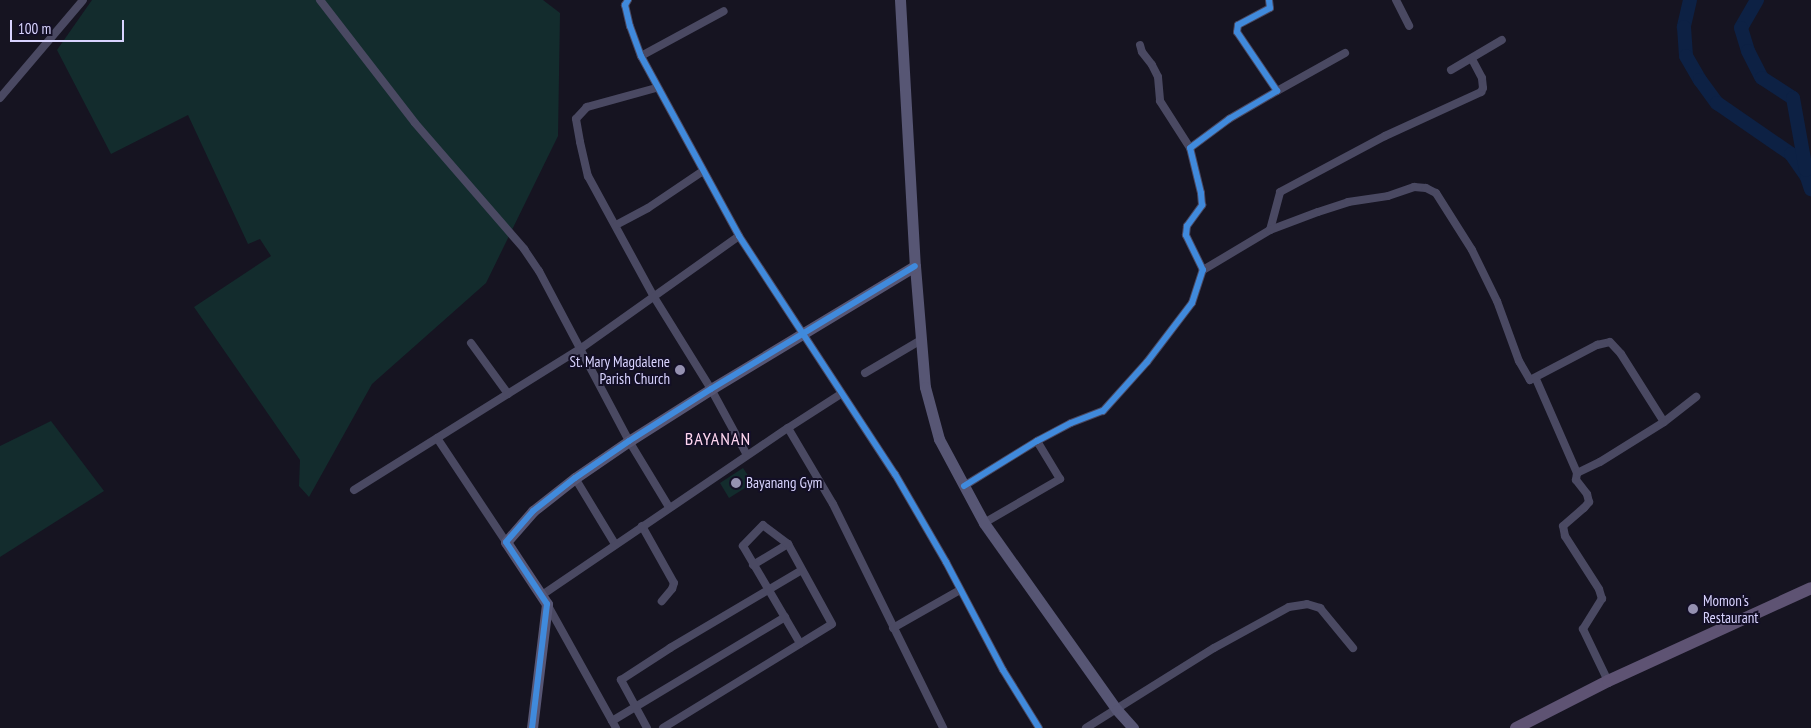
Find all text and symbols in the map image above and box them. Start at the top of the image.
scale bar [12,10,126,42]
text: 100 m [18,19,51,38]
place label: St. Mary Magdalene Parish Church [568,352,670,387]
marker: St. Mary Magdalene Parish Church [674,364,686,376]
district label: BAYANAN [684,428,752,450]
place label: Bayanang Gym [746,474,822,492]
marker: Bayanang Gym [730,477,742,489]
place label: Momon's Restaurant [1703,591,1758,626]
marker: Momon's Restaurant [1687,603,1699,615]

